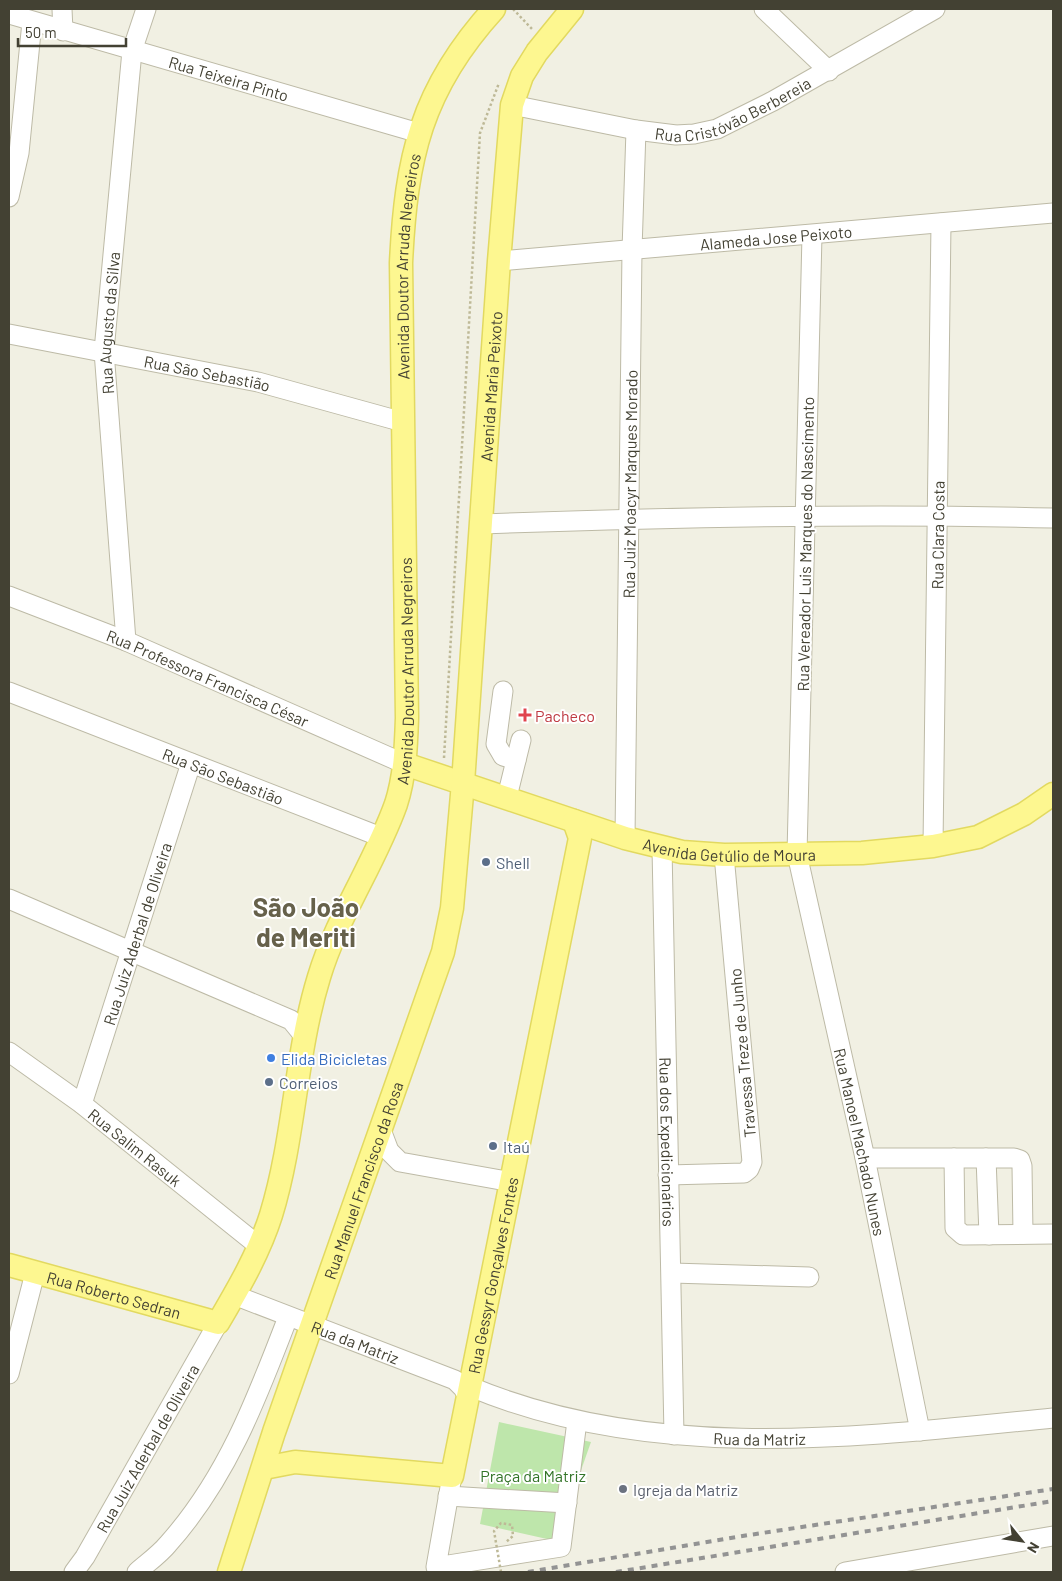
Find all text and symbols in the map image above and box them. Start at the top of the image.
scale bar [18,15,125,47]
text: 50 m [25,23,57,41]
street label: Rua Teixeira Pinto [167,51,291,104]
street label: Rua Cristóvão Berbereia [654,72,814,145]
street label: Avenida Doutor Arruda Negreiros [391,151,424,380]
street label: Alameda Jose Peixoto [699,221,853,253]
street label: Rua Augusto da Silva [94,251,123,395]
street label: Avenida Maria Peixoto [476,310,505,462]
street label: Rua São Sebastião [143,351,273,395]
street label: Rua Juiz Moacyr Marques Morado [618,370,640,598]
street label: Rua Vereador Luis Marques do Nascimento [793,397,817,691]
street label: Rua Clara Costa [927,481,947,589]
street label: Avenida Doutor Arruda Negreiros [392,557,417,786]
street label: Rua Professora Francisca César [104,625,312,730]
place label: Pacheco [535,706,595,725]
marker: Pacheco [519,709,531,721]
street label: Rua São Sebastião [160,743,287,808]
street label: Avenida Getúlio de Moura [641,833,816,864]
street label: Rua Juiz Aderbal de Oliveira [98,840,175,1027]
place label: Shell [496,853,530,872]
marker: Shell [480,856,492,868]
district label: São João de Meriti [253,891,359,952]
street label: Travessa Treze de Junho [725,968,759,1138]
street label: Rua Manoel Machado Nunes [831,1046,890,1237]
place label: Elida Bicicletas [281,1049,387,1068]
marker: Elida Bicicletas [265,1052,277,1064]
street label: Rua dos Expedicionários [657,1057,679,1227]
place label: Correios [279,1073,338,1092]
marker: Correios [263,1076,275,1088]
street label: Rua Manuel Francisco da Rosa [319,1079,406,1282]
street label: Rua Salim Rasuk [85,1104,186,1190]
place label: Itaú [503,1137,530,1156]
marker: Itaú [487,1140,499,1152]
street label: Rua Gessyr Gonçalves Fontes [463,1175,521,1375]
street label: Rua Roberto Sedran [45,1267,183,1322]
street label: Rua da Matriz [309,1316,402,1367]
street label: Rua Juiz Aderbal de Oliveira [92,1360,202,1536]
street label: Rua da Matriz [713,1428,806,1448]
park label: Praça da Matriz [480,1466,586,1485]
place label: Igreja da Matriz [633,1480,738,1499]
marker: Igreja da Matriz [617,1483,629,1495]
north arrow [997,1516,1047,1566]
text: N [1024,1539,1043,1556]

